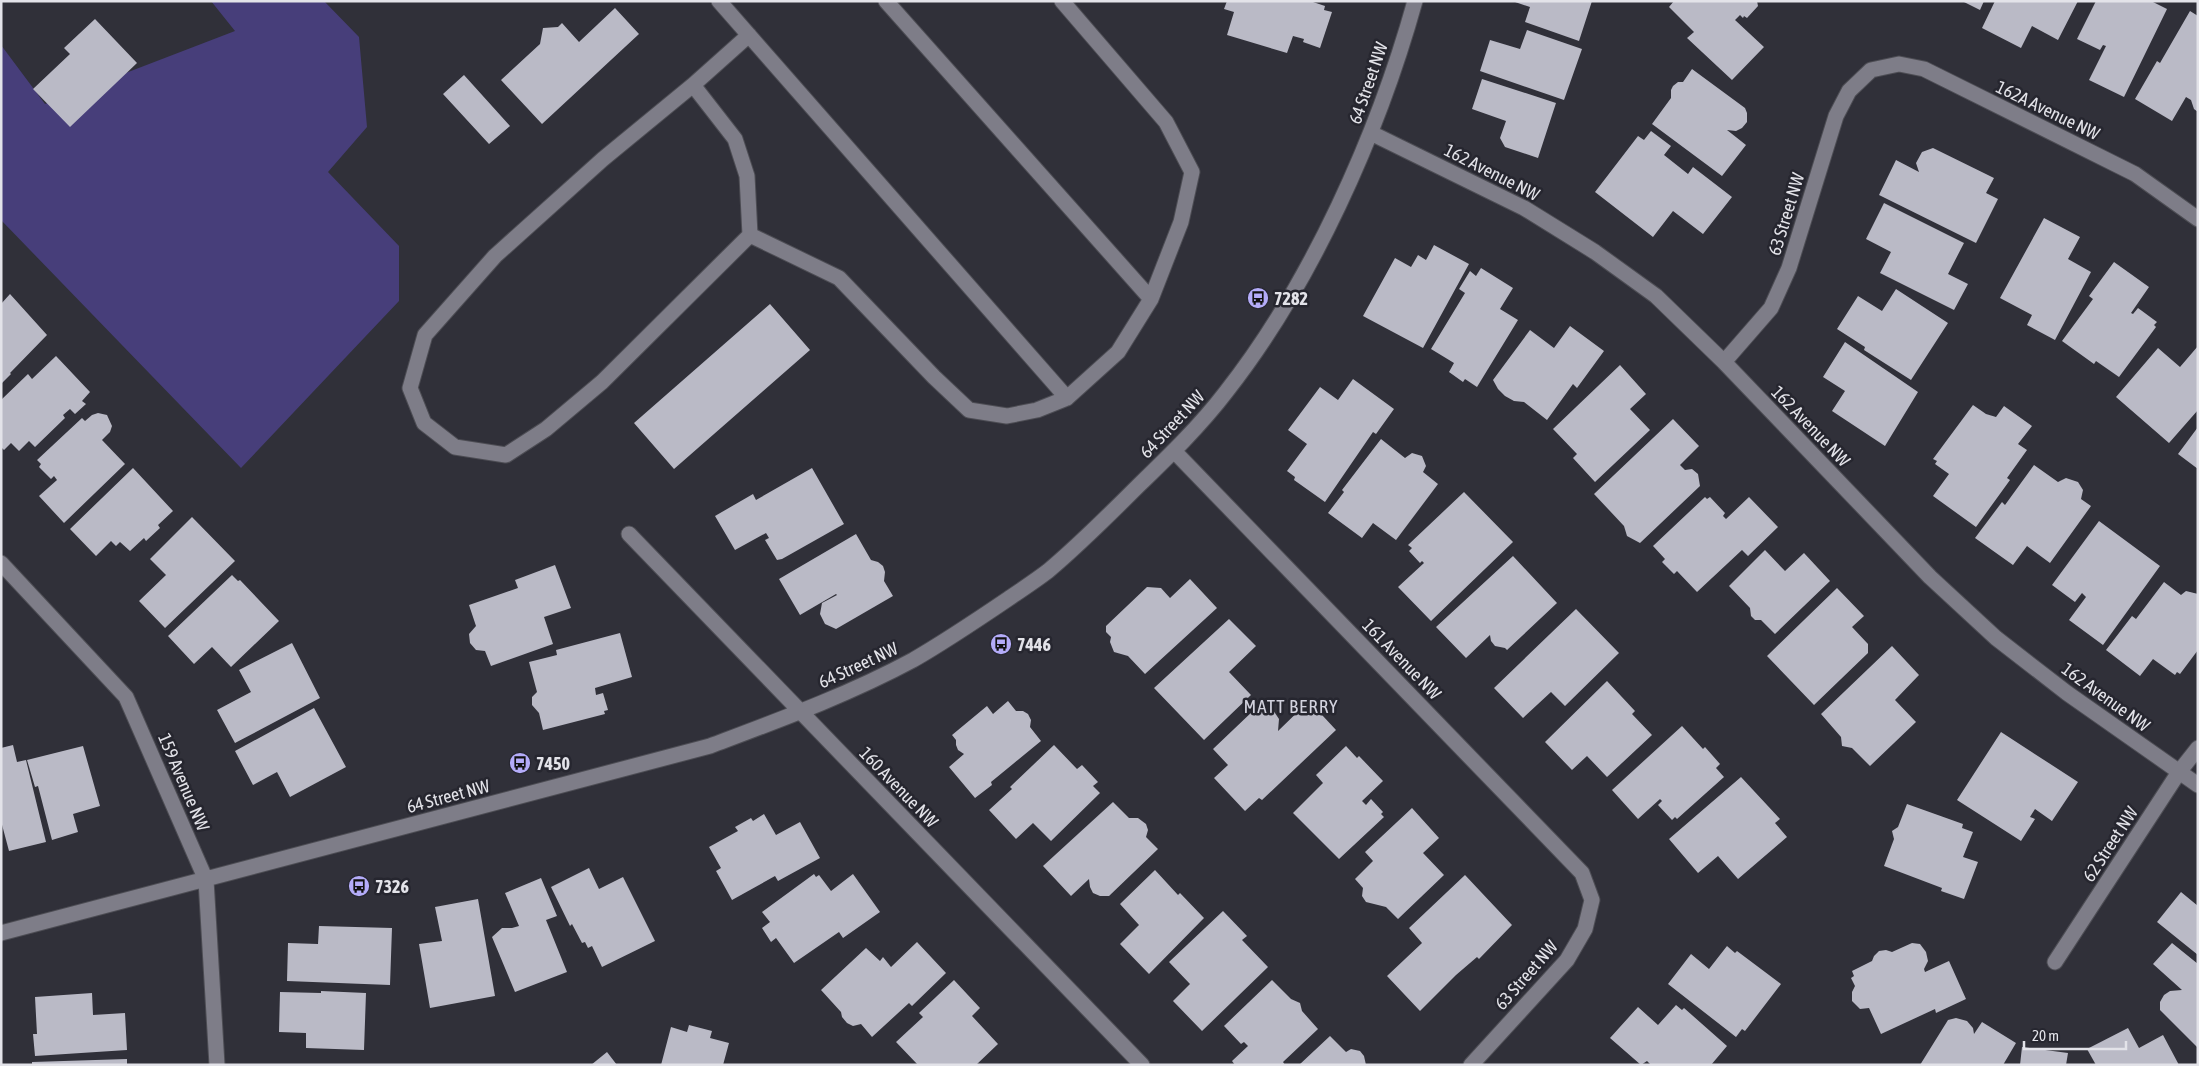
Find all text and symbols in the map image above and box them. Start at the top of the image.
street label: 64 Street NW [1344,39,1392,127]
street label: 162A Avenue NW [1993,76,2103,144]
street label: 162 Avenue NW [1441,139,1543,205]
street label: 63 Street NW [1764,170,1808,258]
bus stop icon: 7282 [1246,286,1270,310]
place label: 7282 [1274,288,1308,309]
street label: 162 Avenue NW [1767,381,1855,471]
street label: 64 Street NW [1135,386,1209,462]
street label: 161 Avenue NW [1358,614,1446,704]
bus stop icon: 7446 [989,632,1013,656]
place label: 7446 [1017,634,1051,655]
street label: 64 Street NW [815,638,901,692]
street label: 162 Avenue NW [2058,658,2154,736]
district label: MATT BERRY [1244,695,1338,717]
street label: 159 Avenue NW [154,730,214,834]
street label: 160 Avenue NW [855,742,943,832]
bus stop icon: 7450 [508,751,532,775]
place label: 7450 [536,753,570,774]
street label: 64 Street NW [404,775,492,817]
street label: 62 Street NW [2078,803,2142,885]
bus stop icon: 7326 [347,874,371,898]
place label: 7326 [375,876,409,897]
street label: 63 Street NW [1490,936,1562,1014]
scale bar [2024,1018,2126,1050]
text: 20 m [2032,1027,2059,1044]

